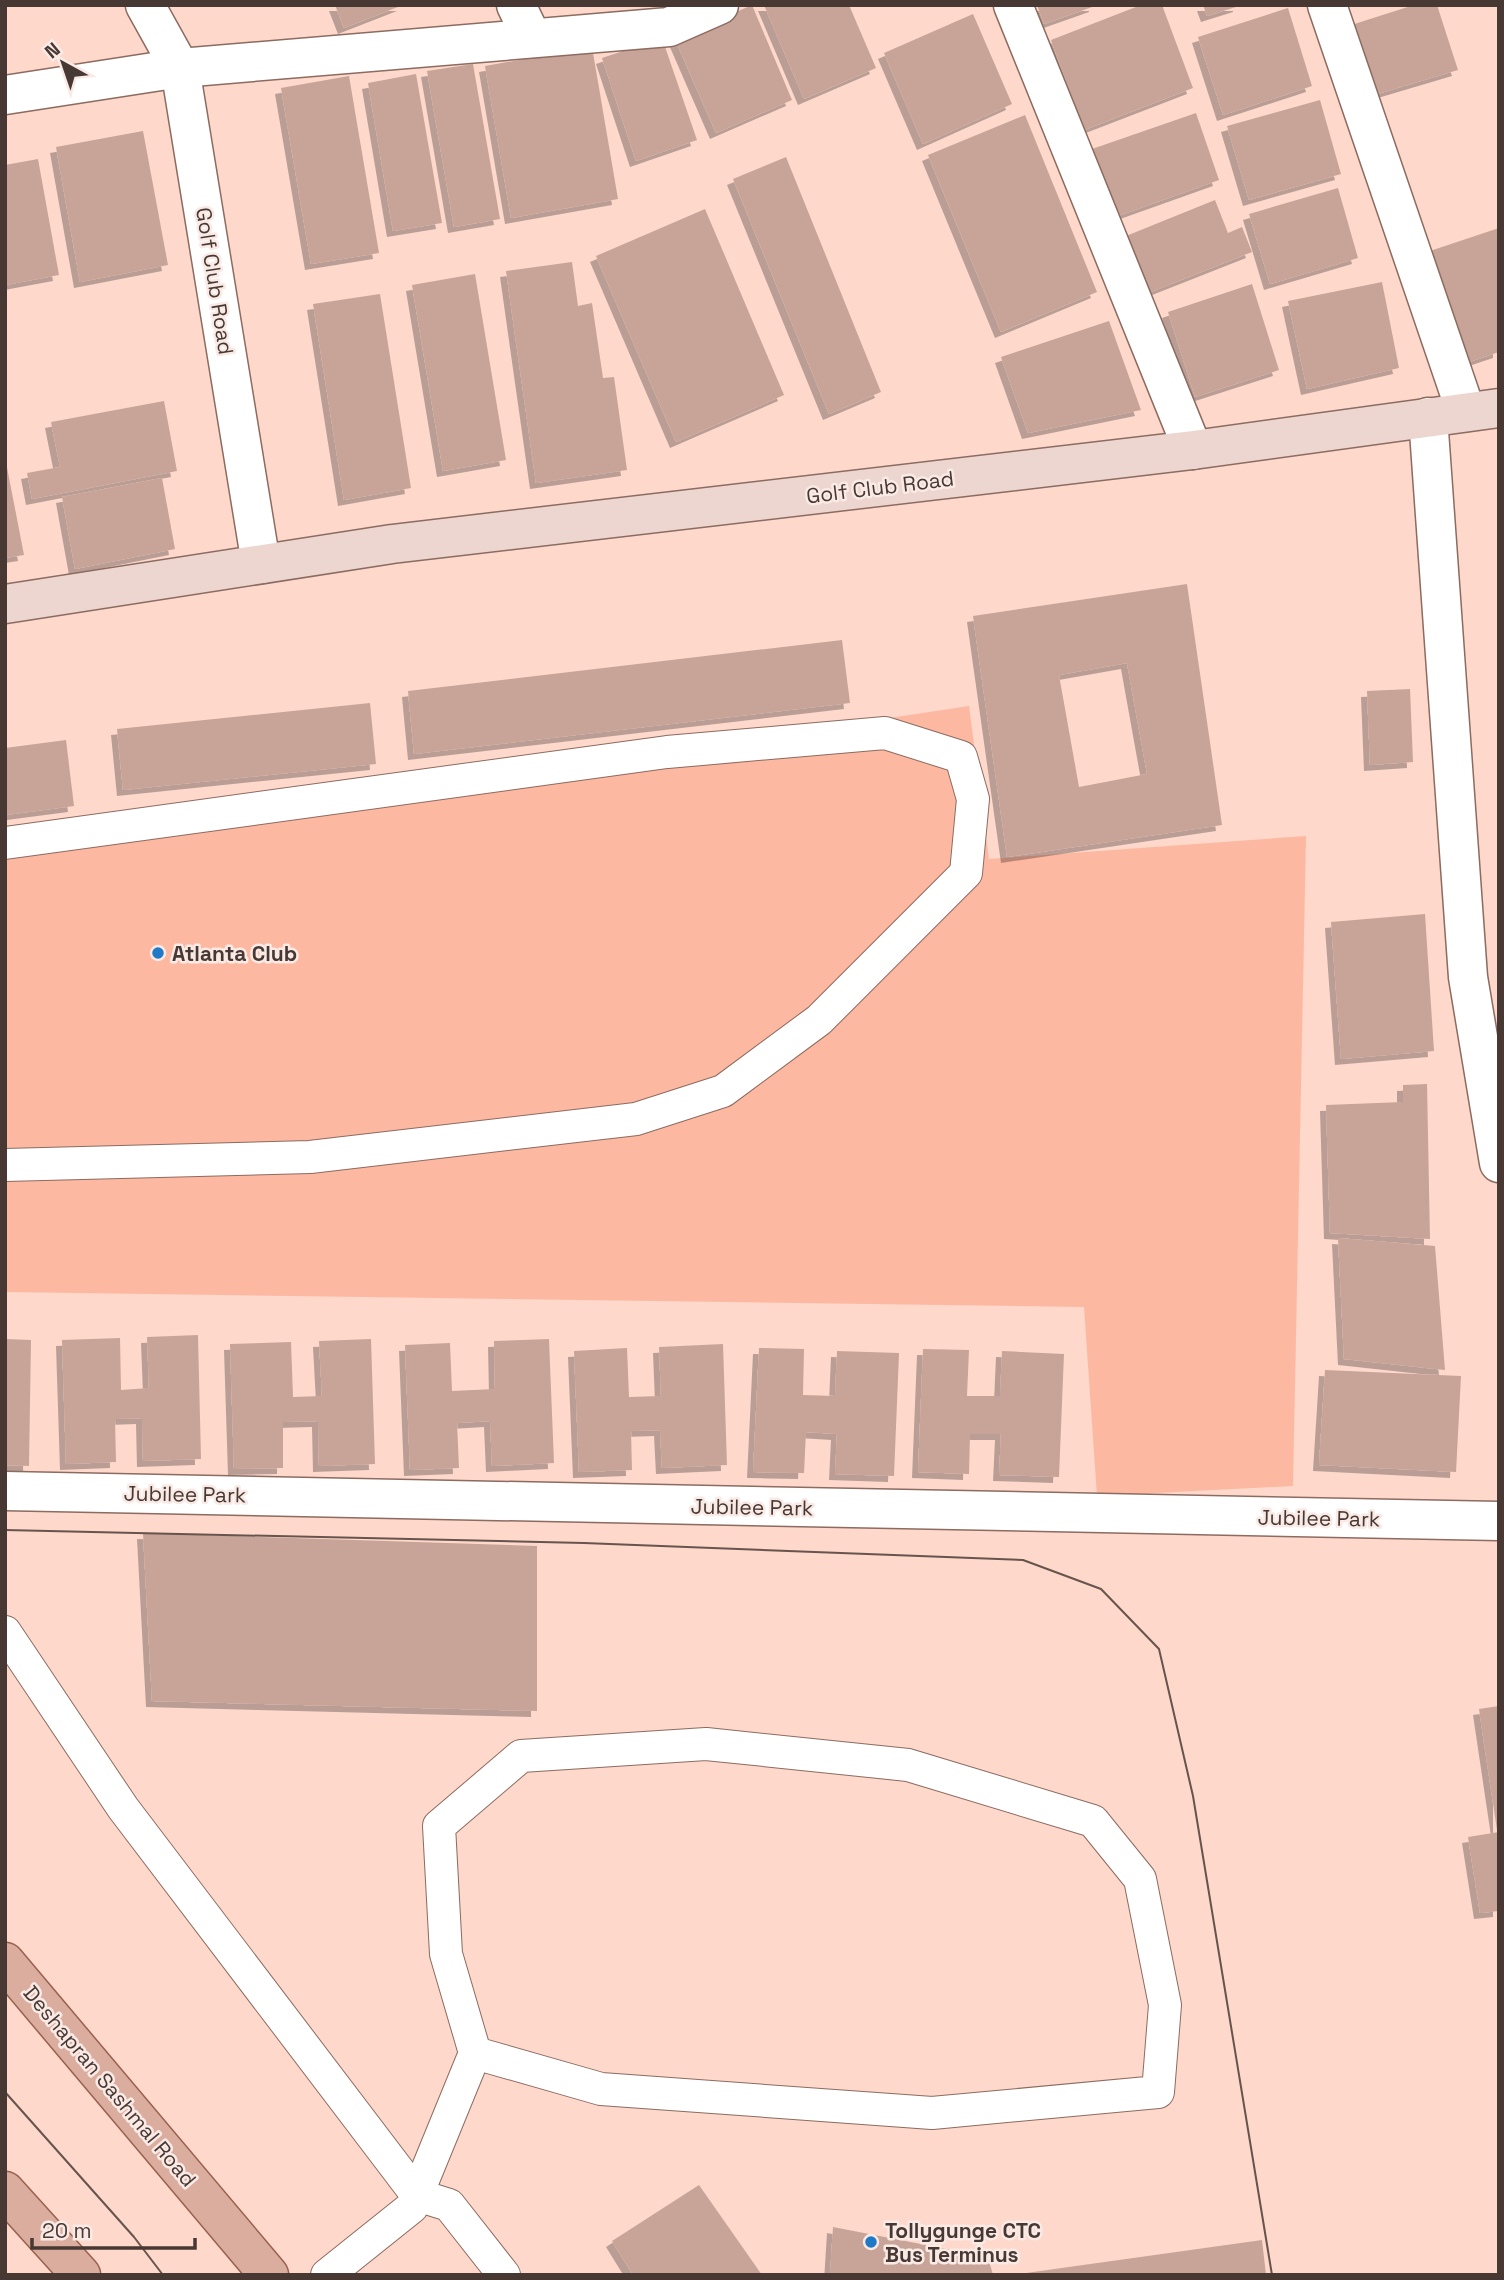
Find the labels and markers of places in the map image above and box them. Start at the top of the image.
place label: Atlanta Club [172,940,297,967]
marker: Atlanta Club [150,945,166,961]
place label: Tollygunge CTC Bus Terminus [885,2217,1041,2268]
marker: Tollygunge CTC Bus Terminus [863,2234,879,2250]

